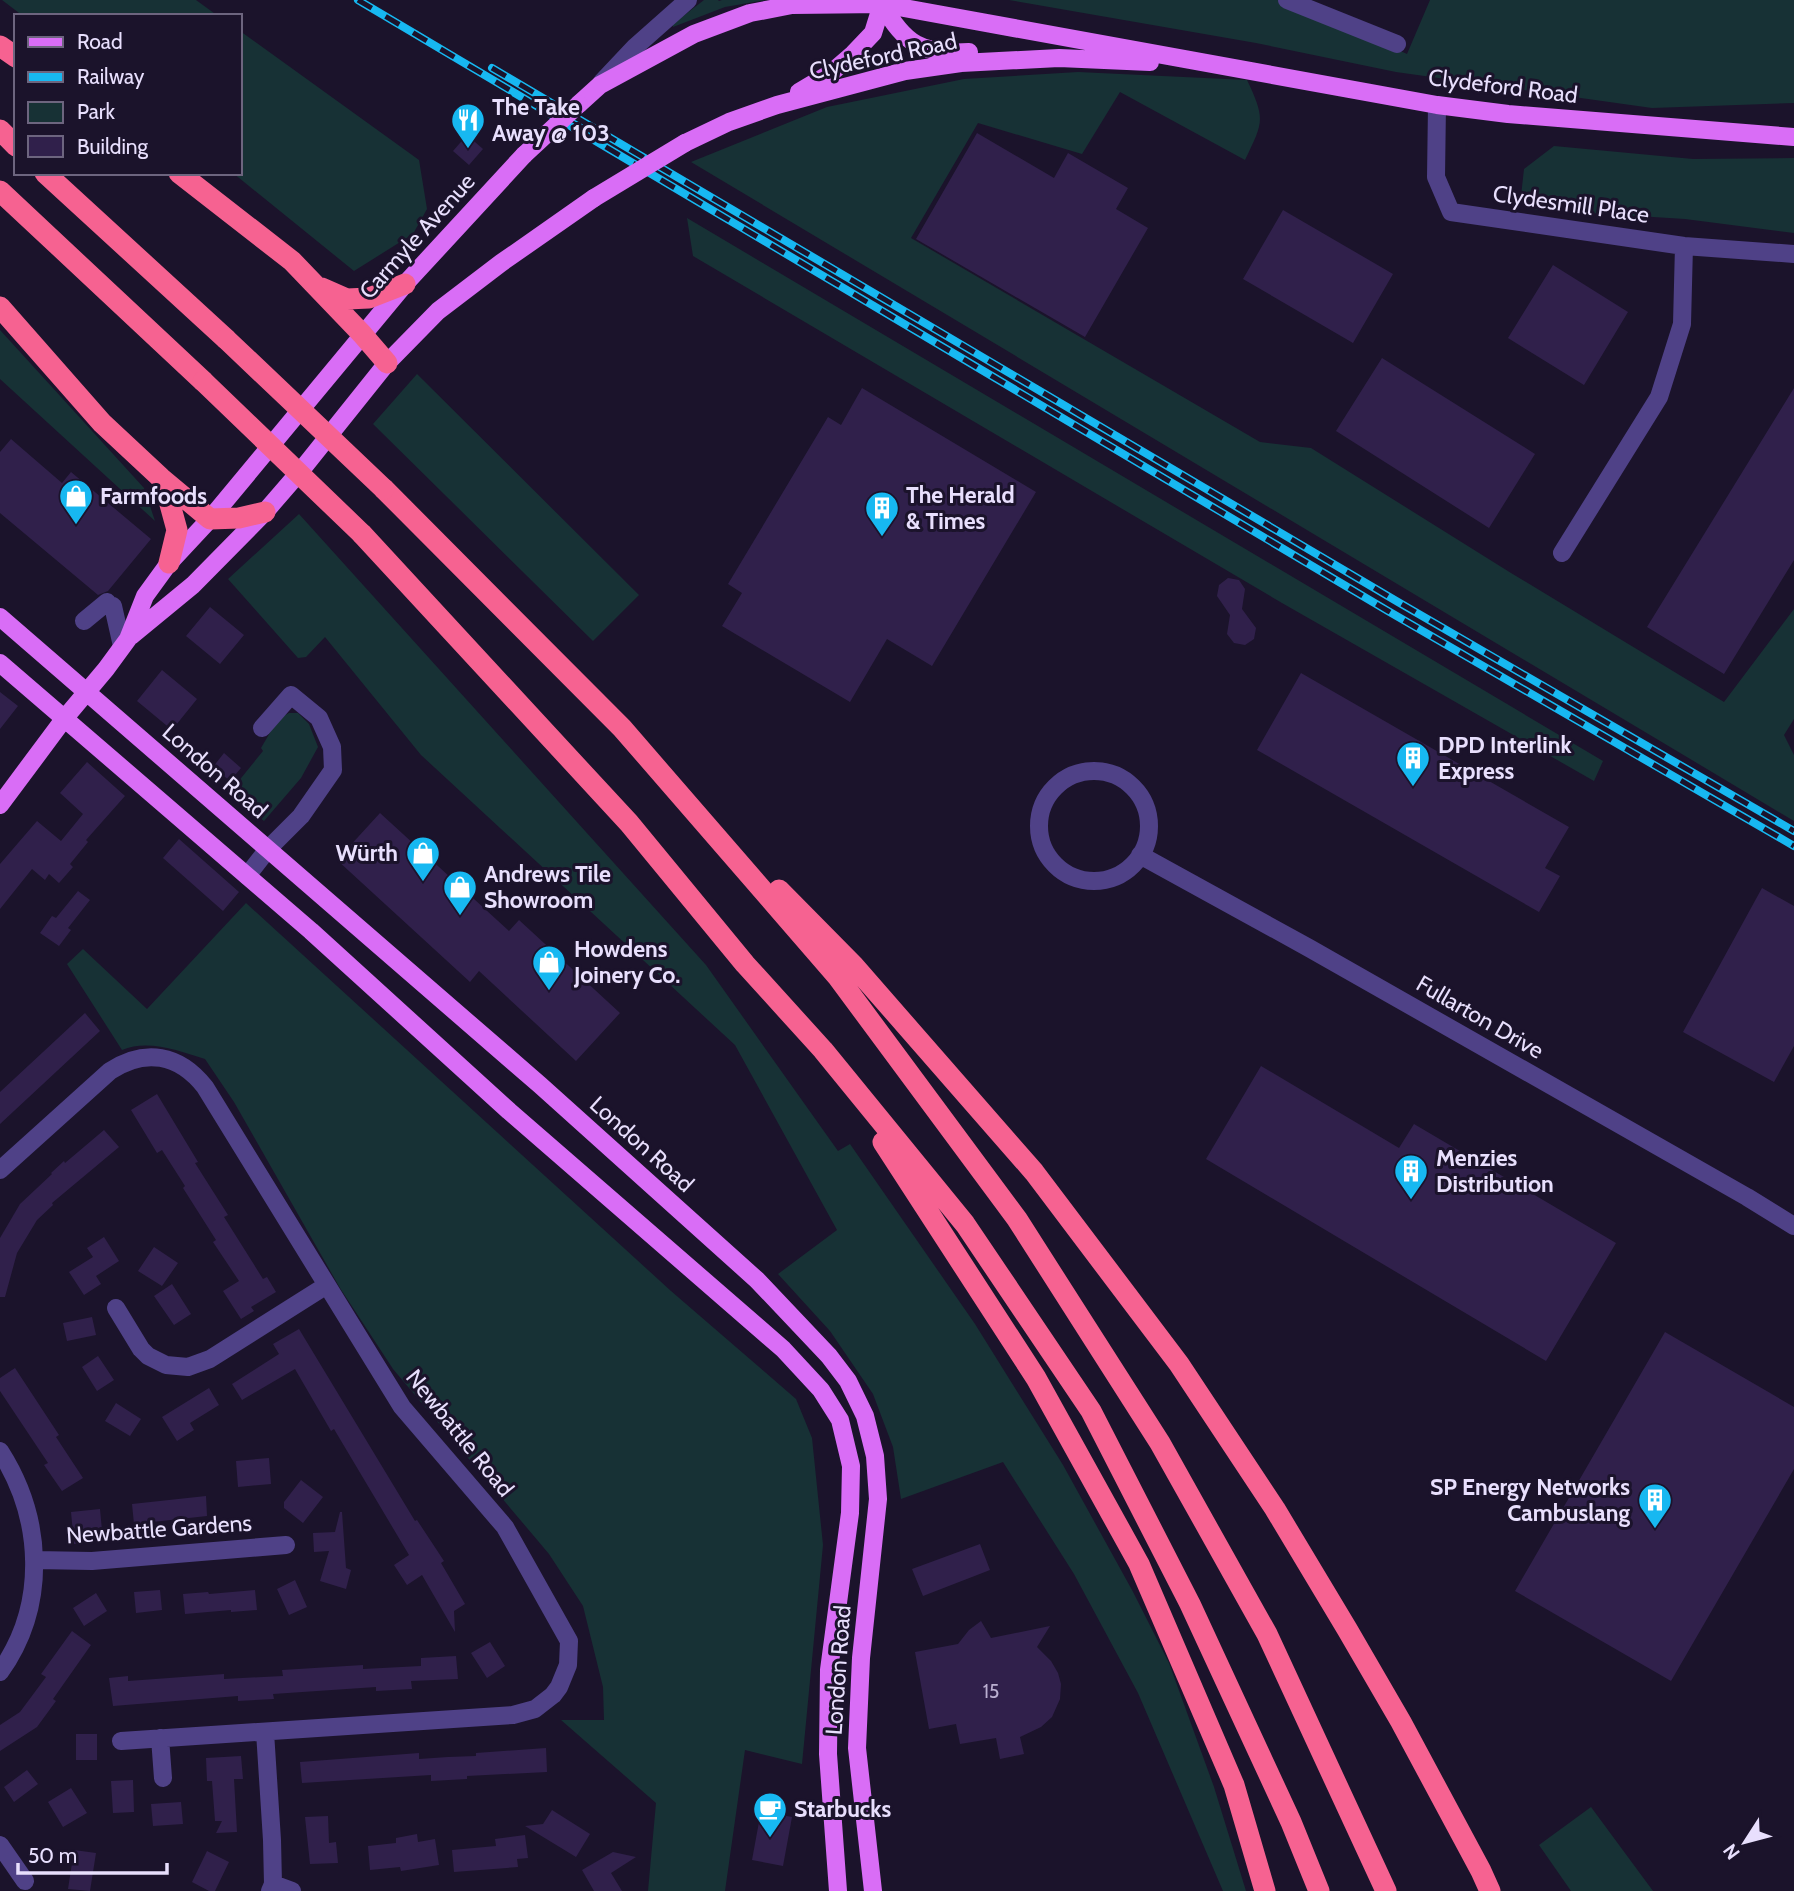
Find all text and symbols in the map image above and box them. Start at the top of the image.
legend [14,14,242,175]
street label: Clydeford Road [807,27,959,85]
text: Road [77,29,123,54]
street label: Clydeford Road [1427,63,1579,109]
text: Railway [77,64,145,89]
place label: The Take Away @ 103 [492,93,610,147]
text: Park [77,99,115,124]
restaurant icon: The Take Away @ 103 [449,101,487,150]
text: Building [77,134,149,159]
street label: Carmyle Avenue [353,167,481,305]
street label: Clydesmill Place [1491,179,1651,229]
shop icon: Farmfoods [57,477,95,526]
place label: The Herald & Times [906,481,1015,535]
place label: Farmfoods [100,482,207,510]
building icon: The Herald & Times [863,489,901,538]
street label: London Road [157,718,273,824]
place label: DPD Interlink Express [1438,731,1572,785]
building icon: DPD Interlink Express [1394,739,1432,788]
shop icon: Würth [404,834,442,883]
place label: Würth [336,839,398,867]
place label: Andrews Tile Showroom [484,860,611,914]
shop icon: Andrews Tile Showroom [441,868,479,917]
place label: Howdens Joinery Co. [573,935,680,989]
shop icon: Howdens Joinery Co. [530,943,568,992]
street label: Fullarton Drive [1411,969,1549,1065]
street label: London Road [584,1090,700,1198]
place label: Menzies Distribution [1436,1144,1554,1198]
building icon: Menzies Distribution [1392,1152,1430,1201]
street label: Newbattle Road [400,1364,520,1502]
place label: SP Energy Networks Cambuslang [1430,1473,1630,1527]
building icon: SP Energy Networks Cambuslang [1636,1481,1674,1530]
street label: Newbattle Gardens [65,1509,253,1549]
street label: London Road [819,1604,857,1736]
house number: 15 [983,1680,999,1703]
cafe icon: Starbucks [751,1790,789,1839]
place label: Starbucks [794,1795,891,1823]
north arrow [1710,1807,1780,1877]
scale bar [18,1832,166,1876]
text: N [1718,1840,1745,1864]
text: 50 m [28,1843,77,1868]

